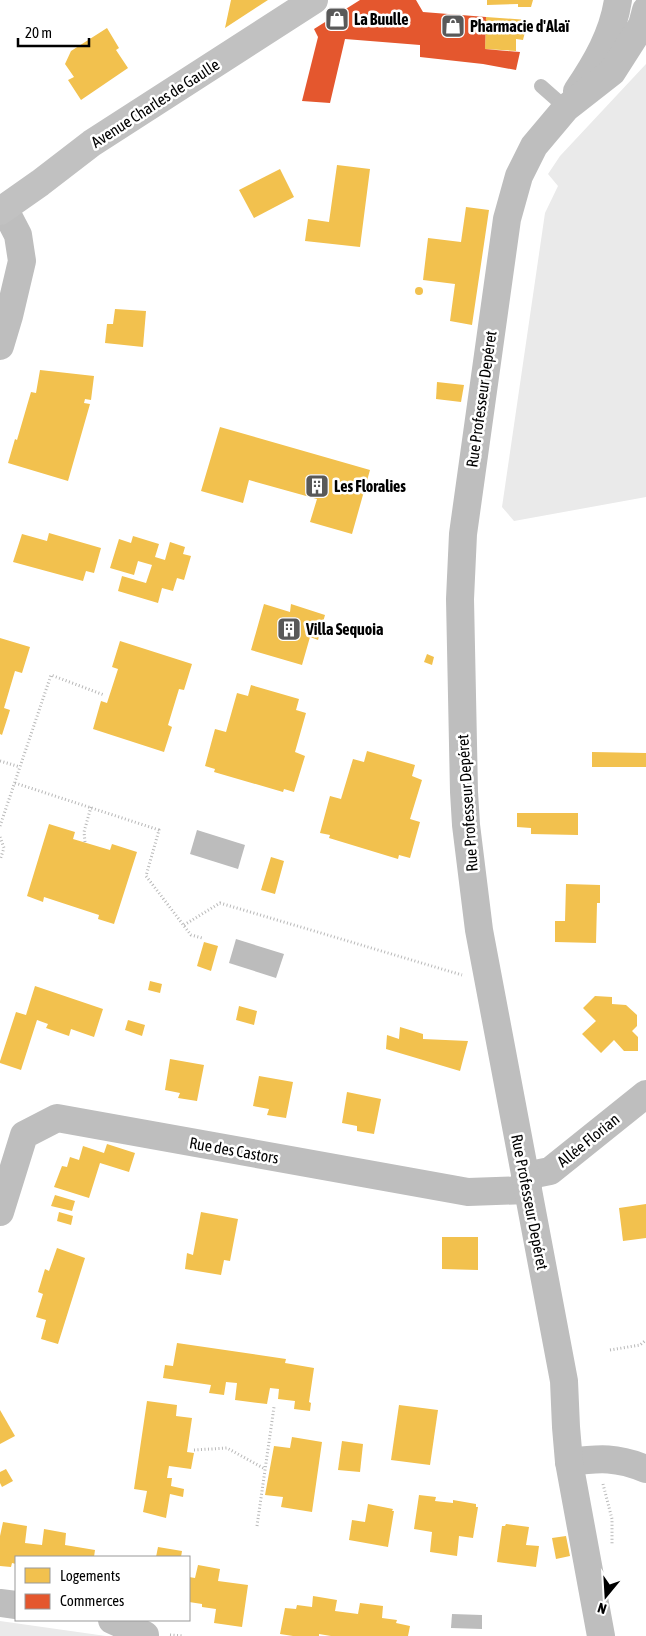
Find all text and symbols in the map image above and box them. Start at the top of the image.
shop icon: La Buulle [324,6,350,32]
place label: La Buulle [354,10,408,28]
shop icon: Pharmacie d'Alaï [440,13,466,39]
scale bar [18,15,89,47]
place label: Pharmacie d'Alaï [470,17,571,35]
text: 20 m [25,24,52,41]
street label: Avenue Charles de Gaulle [88,55,222,151]
street label: Rue Professeur Depéret [462,329,501,469]
building icon: Les Floralies [304,473,330,499]
place label: Les Floralies [334,477,406,495]
building icon: Villa Sequoia [276,616,302,642]
place label: Villa Sequoia [305,620,384,638]
street label: Rue Professeur Depéret [453,733,482,872]
street label: Allée Florian [553,1110,623,1170]
street label: Rue des Castors [188,1133,280,1167]
street label: Rue Professeur Depéret [507,1133,552,1272]
legend [15,1556,190,1621]
text: Logements [60,1567,120,1584]
north arrow [581,1571,631,1621]
text: Commerces [60,1592,124,1609]
text: N [596,1599,608,1617]

